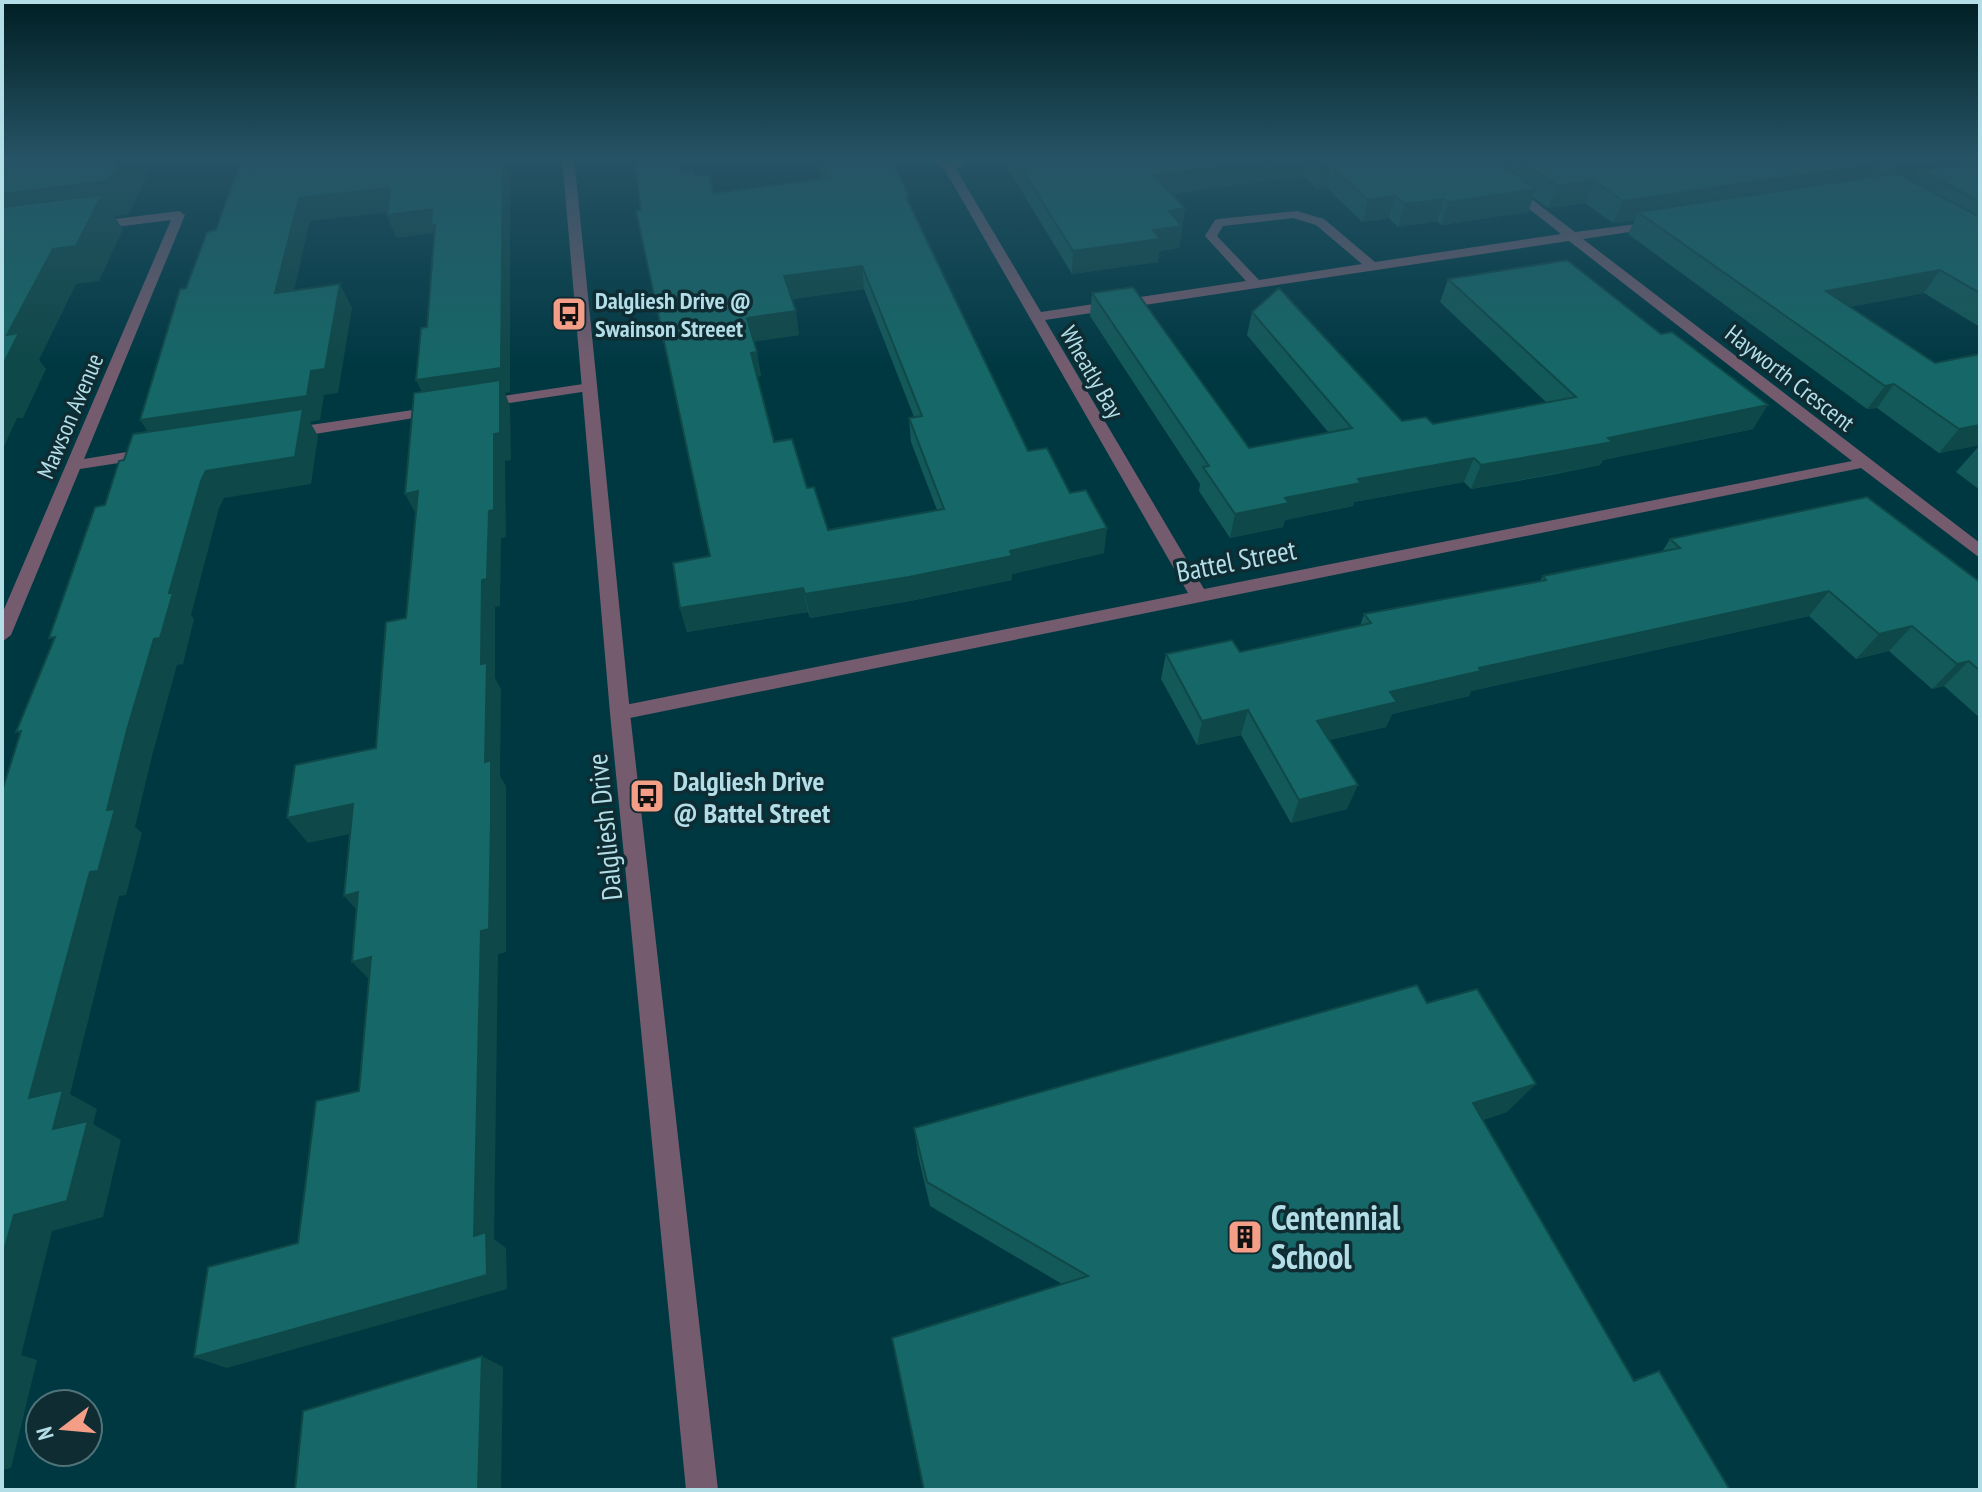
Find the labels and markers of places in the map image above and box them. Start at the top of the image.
place label: Dalgliesh Drive @ Swainson Streeet [595,285,751,344]
bus stop icon: Dalgliesh Drive @ Swainson Streeet [550,295,588,333]
place label: Dalgliesh Drive @ Battel Street [673,762,830,831]
bus stop icon: Dalgliesh Drive @ Battel Street [628,777,666,815]
place label: Centennial School [1271,1195,1401,1278]
building icon: Centennial School [1226,1218,1264,1256]

